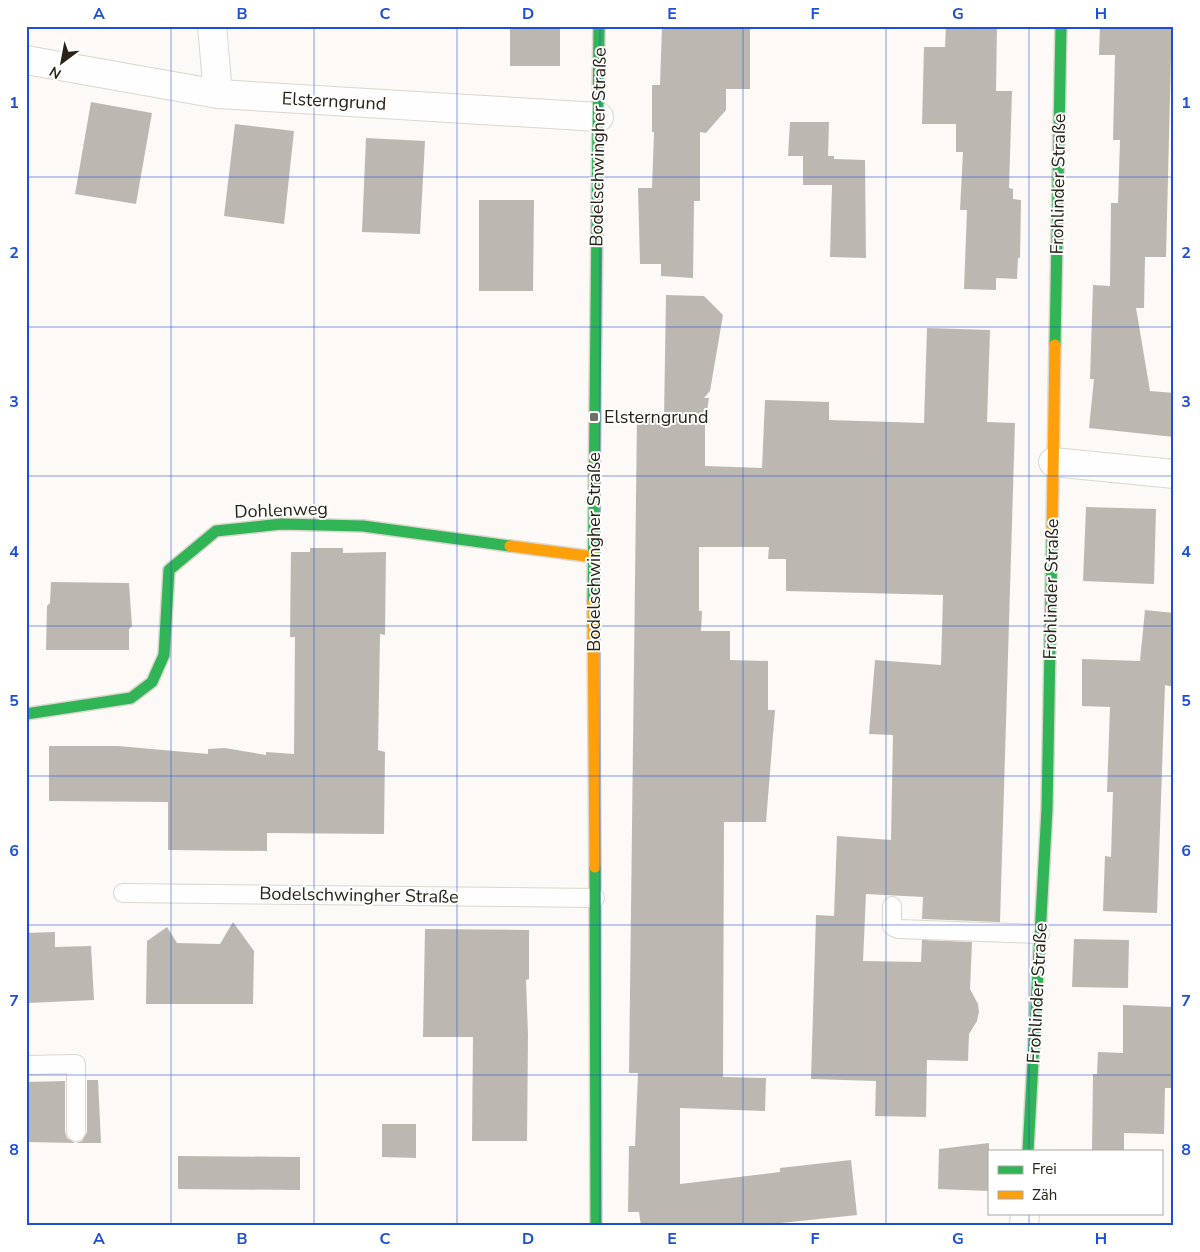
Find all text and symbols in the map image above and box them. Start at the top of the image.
text: A [93,3,105,25]
text: B [236,3,248,25]
text: C [380,3,391,25]
text: D [522,3,534,25]
text: E [667,3,677,25]
text: F [811,3,820,25]
text: G [952,3,964,25]
text: H [1095,3,1107,25]
north arrow [38,38,88,88]
street label: Bodelschwingher Straße [584,47,612,247]
text: N [46,62,65,83]
street label: Elsterngrund [281,86,387,116]
text: 1 [9,92,19,114]
text: 1 [1181,92,1191,114]
street label: Frohlinder Straße [1045,113,1071,255]
text: 2 [9,242,19,264]
text: 2 [1181,242,1191,264]
text: 3 [9,391,19,413]
text: 3 [1181,391,1191,413]
place label: Elsterngrund [604,405,709,429]
marker: Elsterngrund [588,411,600,423]
street label: Bodelschwingher Straße [582,452,606,652]
street label: Dohlenweg [234,496,328,524]
street label: Frohlinder Straße [1038,518,1064,660]
text: 4 [9,541,19,563]
text: 4 [1181,541,1191,563]
text: 5 [9,690,19,712]
text: 5 [1181,690,1191,712]
text: 6 [9,840,19,862]
text: 6 [1181,840,1191,862]
street label: Bodelschwingher Straße [259,881,459,909]
street label: Frohlinder Straße [1021,922,1053,1064]
text: 7 [9,990,19,1012]
text: 7 [1181,990,1191,1012]
text: 8 [9,1139,19,1161]
text: 8 [1181,1139,1191,1161]
legend [988,1150,1162,1214]
text: Frei [1032,1159,1057,1179]
text: Zäh [1032,1185,1057,1205]
text: A [93,1228,105,1250]
text: B [236,1228,248,1250]
text: C [380,1228,391,1250]
text: D [522,1228,534,1250]
text: E [667,1228,677,1250]
text: F [811,1228,820,1250]
text: G [952,1228,964,1250]
text: H [1095,1228,1107,1250]

